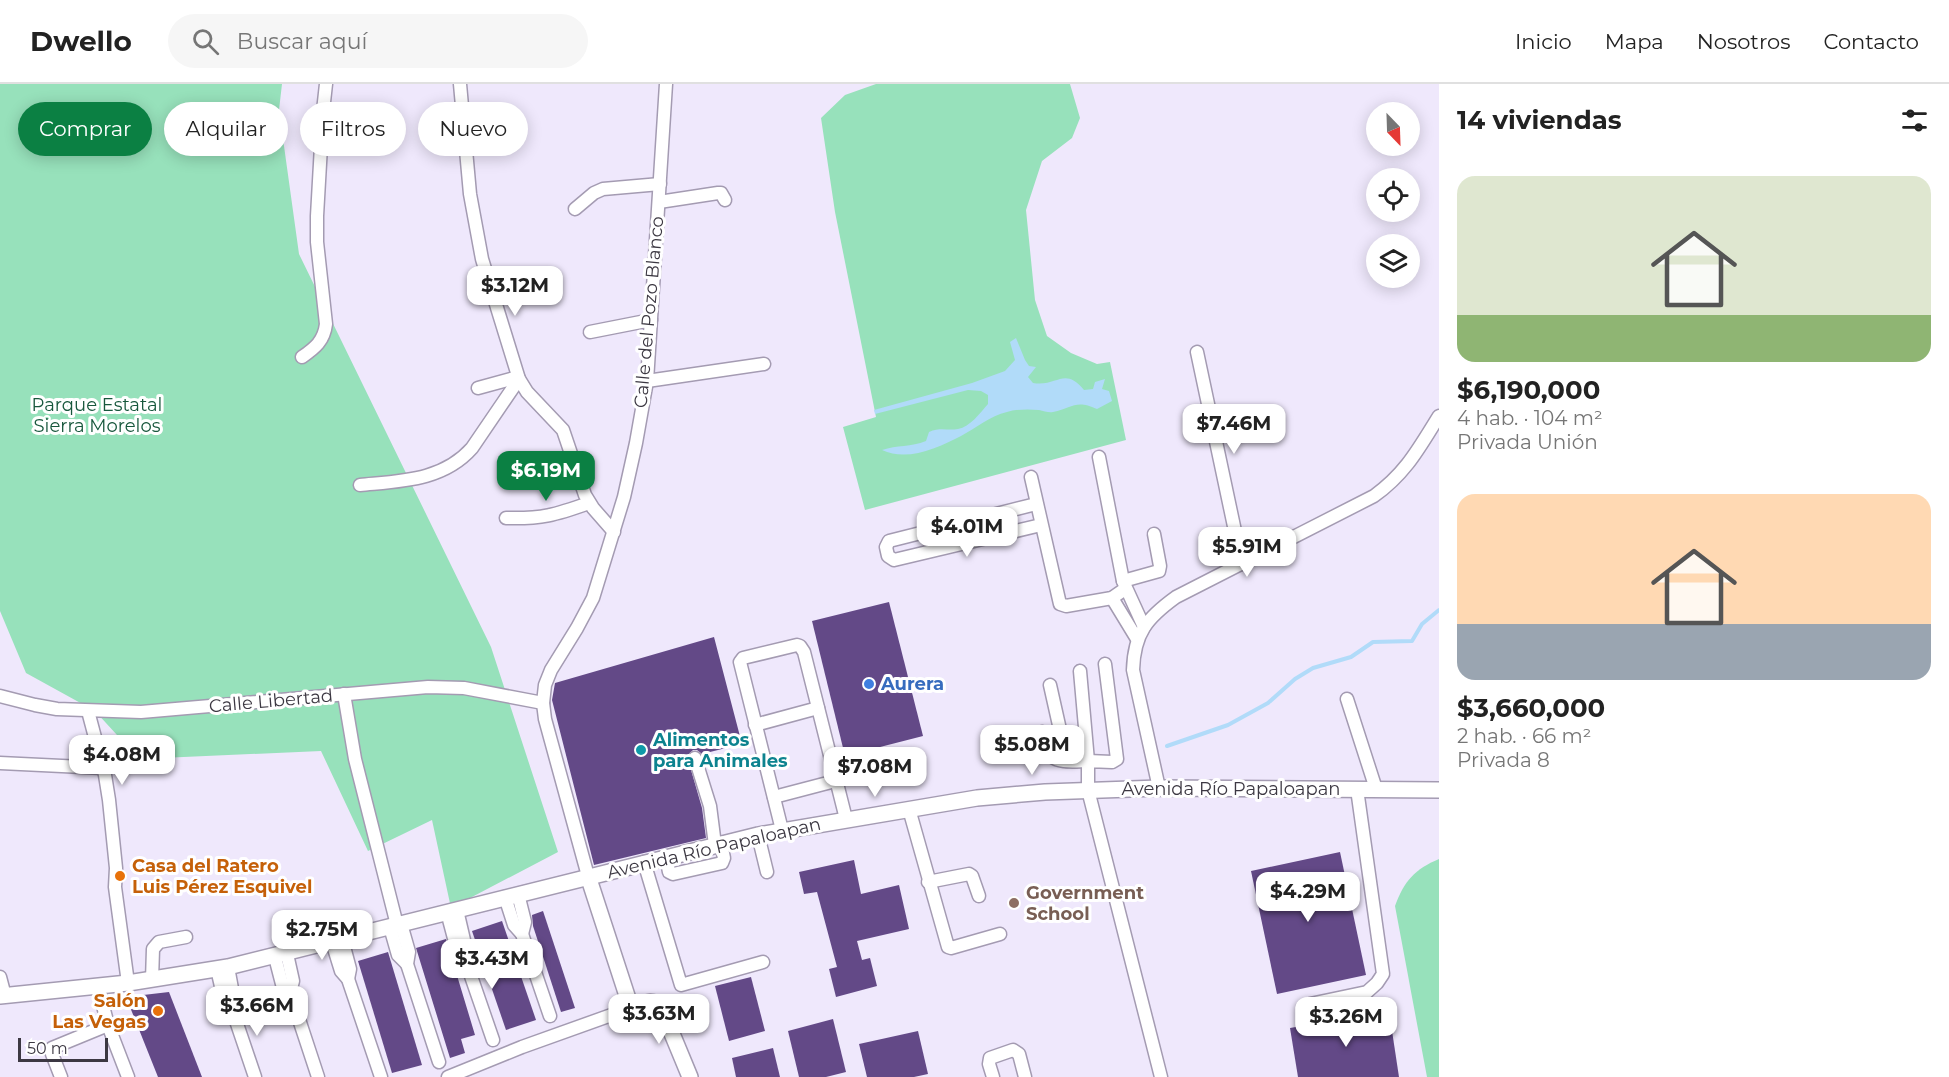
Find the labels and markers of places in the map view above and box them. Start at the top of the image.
pin: $3.12M [466,266,564,317]
pin: $7.46M [1185,404,1283,455]
pin: $6.19M [497,451,595,502]
pin: $4.01M [918,507,1016,558]
pin: $5.91M [1198,527,1296,578]
place label: Aurera [880,673,944,695]
marker: Aurera [862,677,876,691]
pin: $5.08M [983,725,1081,776]
place label: Alimentos para Animales [652,729,788,772]
pin: $4.08M [73,735,171,786]
marker: Alimentos para Animales [634,743,648,757]
pin: $7.08M [826,747,924,798]
place label: Casa del Ratero Luis Pérez Esquivel [132,855,312,898]
marker: Casa del Ratero Luis Pérez Esquivel [113,869,127,883]
pin: $4.29M [1259,872,1357,923]
place label: Government School [1026,882,1144,925]
marker: Government School [1007,896,1021,910]
pin: $2.75M [273,910,371,961]
pin: $3.43M [443,939,541,990]
pin: $3.66M [208,986,306,1037]
place label: Salón Las Vegas [52,990,146,1033]
pin: $3.63M [610,994,708,1045]
pin: $3.26M [1297,997,1395,1048]
marker: Salón Las Vegas [151,1004,165,1018]

